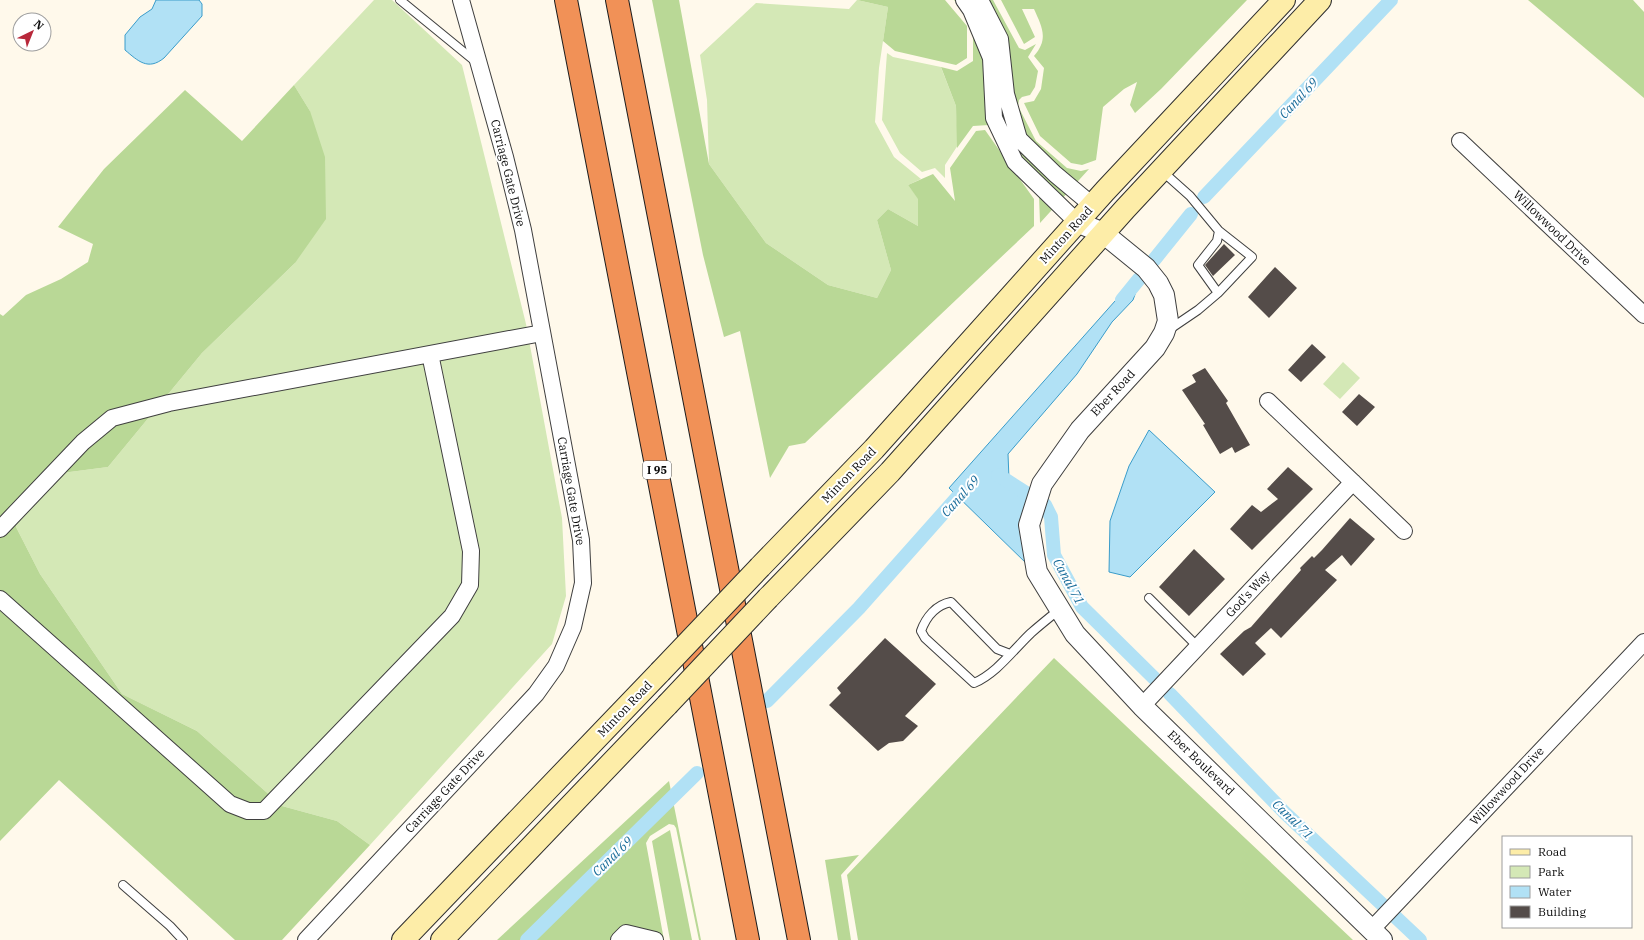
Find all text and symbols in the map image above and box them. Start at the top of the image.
north arrow [12,12,52,52]
text: N [31,17,47,33]
water label: Canal 69 [1275,74,1322,122]
street label: Carriage Gate Drive [488,118,529,228]
street label: Willowwood Drive [1510,187,1594,268]
street label: Minton Road [1036,203,1095,266]
street label: Eber Road [1087,366,1138,419]
street label: Carriage Gate Drive [555,436,588,546]
street label: Minton Road [818,444,879,506]
road number: I 95 [643,461,671,479]
water label: Canal 69 [937,472,984,521]
water label: Canal 71 [1049,555,1088,607]
street label: God's Way [1222,567,1273,620]
street label: Minton Road [594,678,655,740]
street label: Eber Boulevard [1165,727,1238,798]
street label: Willowwood Drive [1466,743,1547,828]
street label: Carriage Gate Drive [402,745,488,836]
water label: Canal 71 [1269,796,1316,843]
water label: Canal 69 [589,832,637,880]
legend [1502,836,1632,928]
text: Road [1538,844,1567,859]
text: Park [1538,864,1564,879]
text: Water [1538,884,1572,899]
text: Building [1538,904,1586,919]

